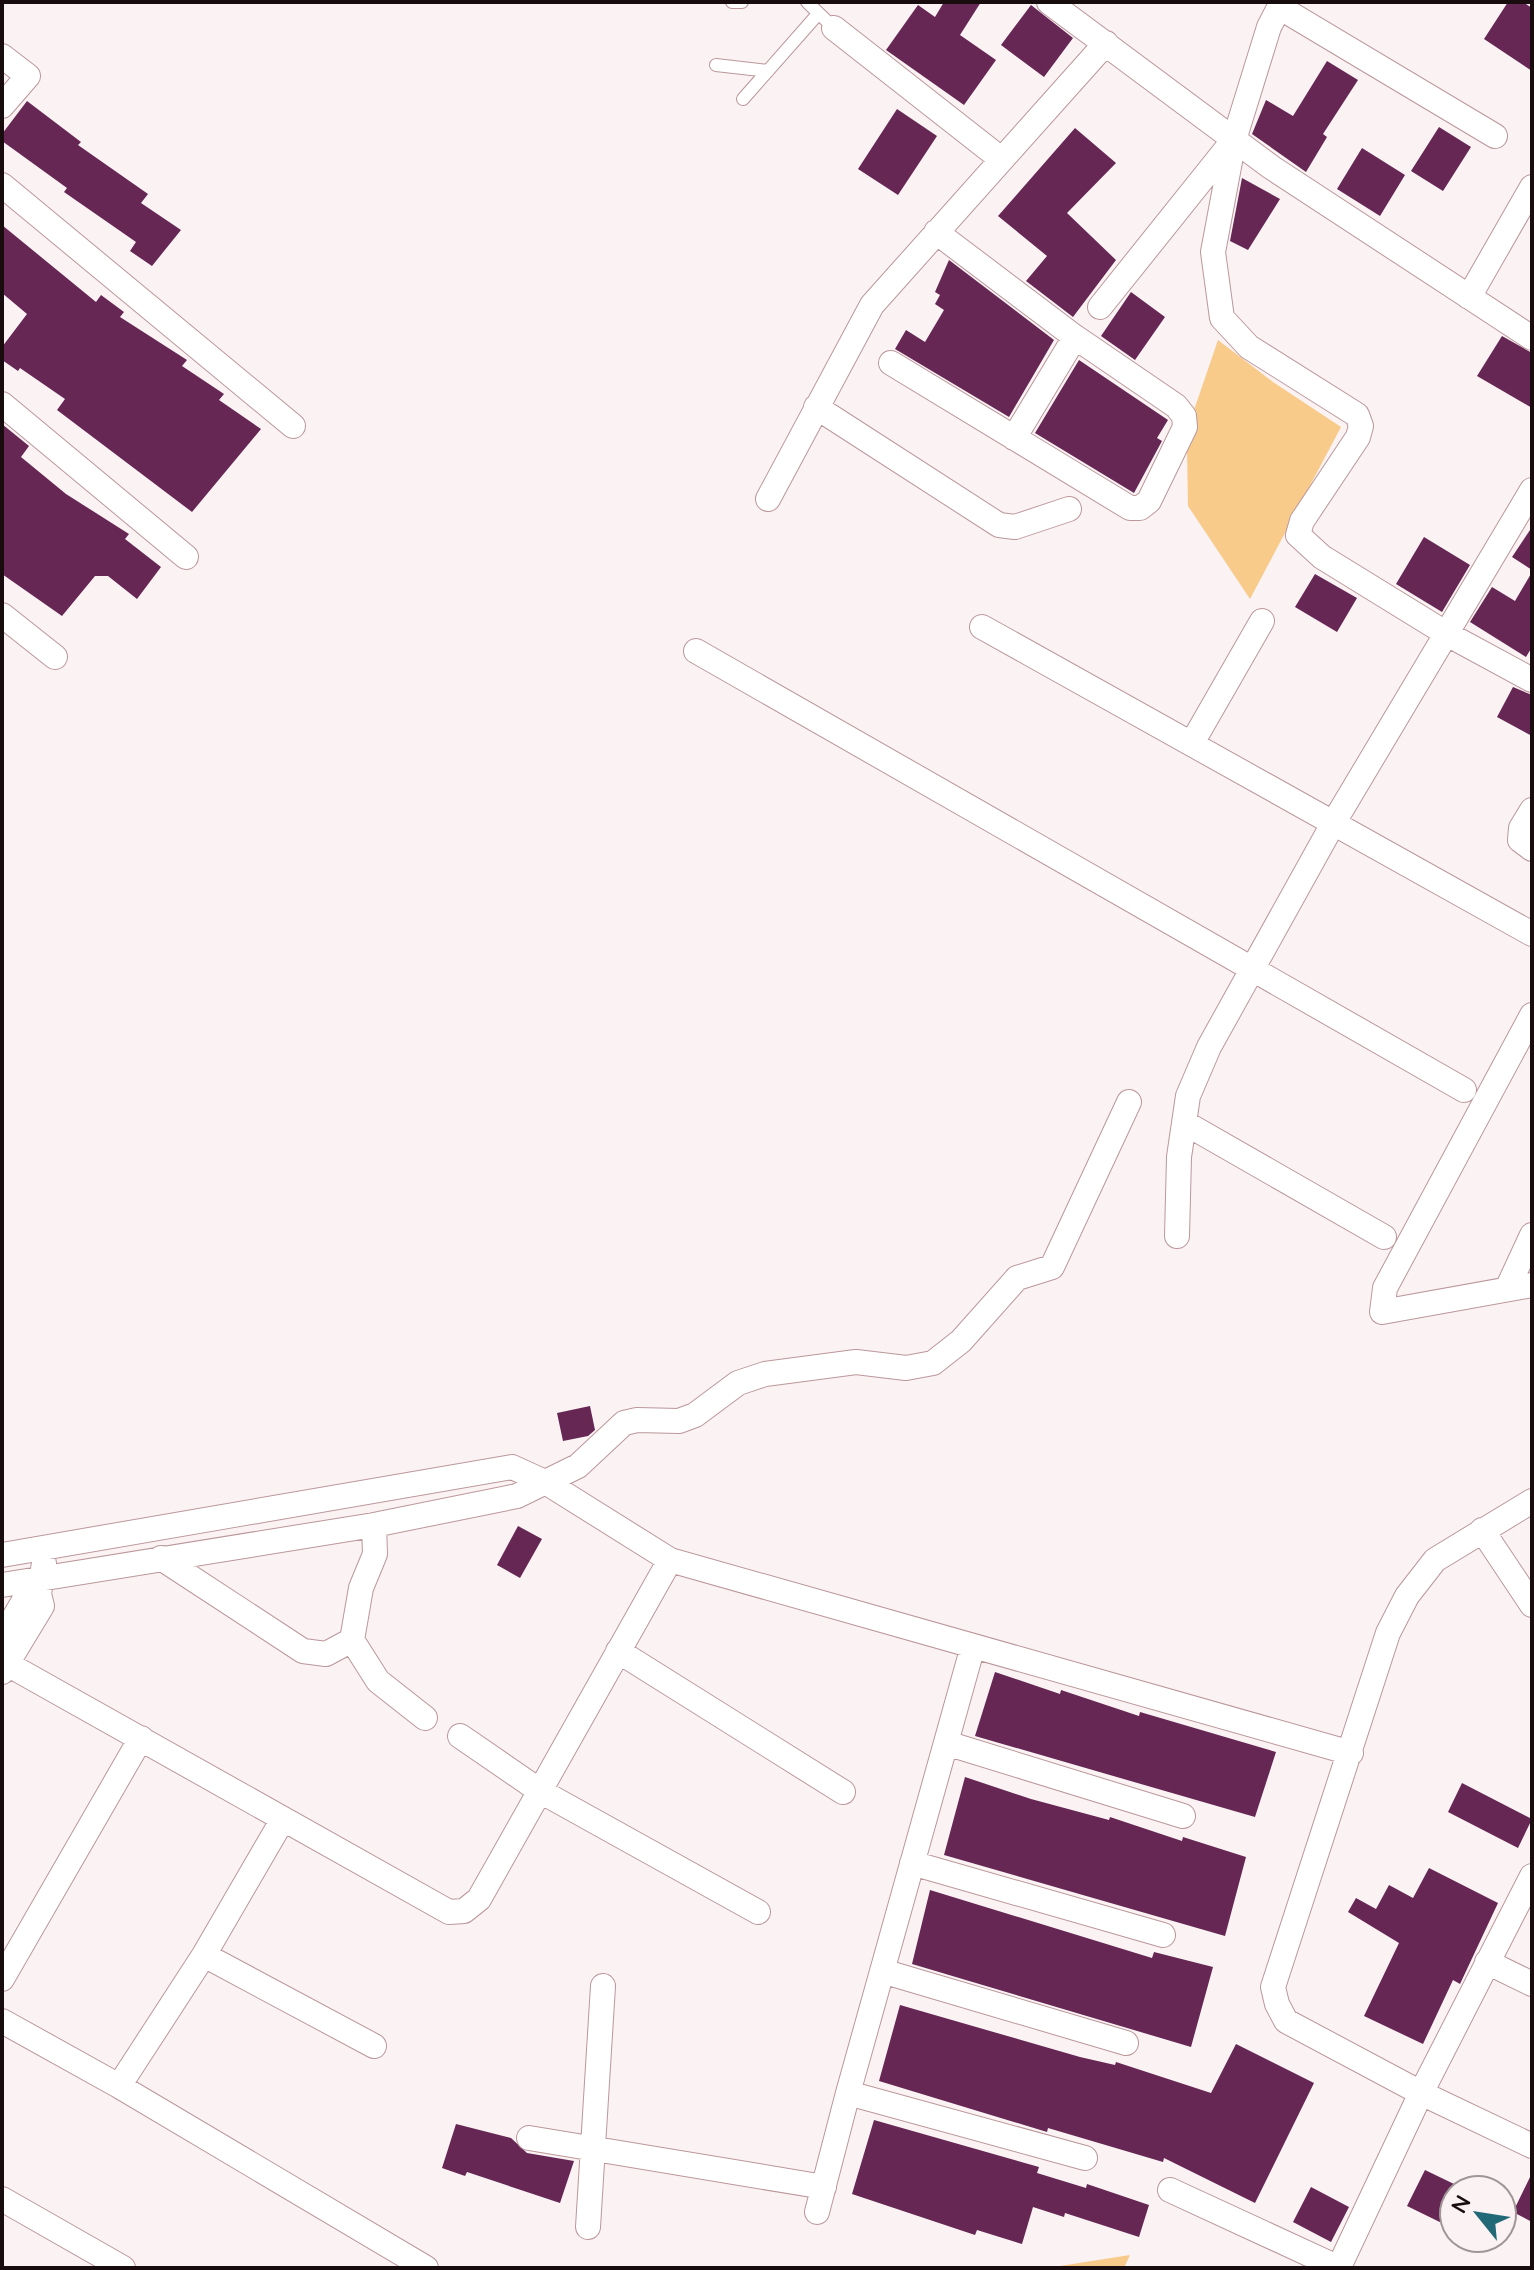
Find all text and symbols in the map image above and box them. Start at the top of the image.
north arrow [1438,2174,1518,2254]
text: N [1445,2190,1477,2218]

